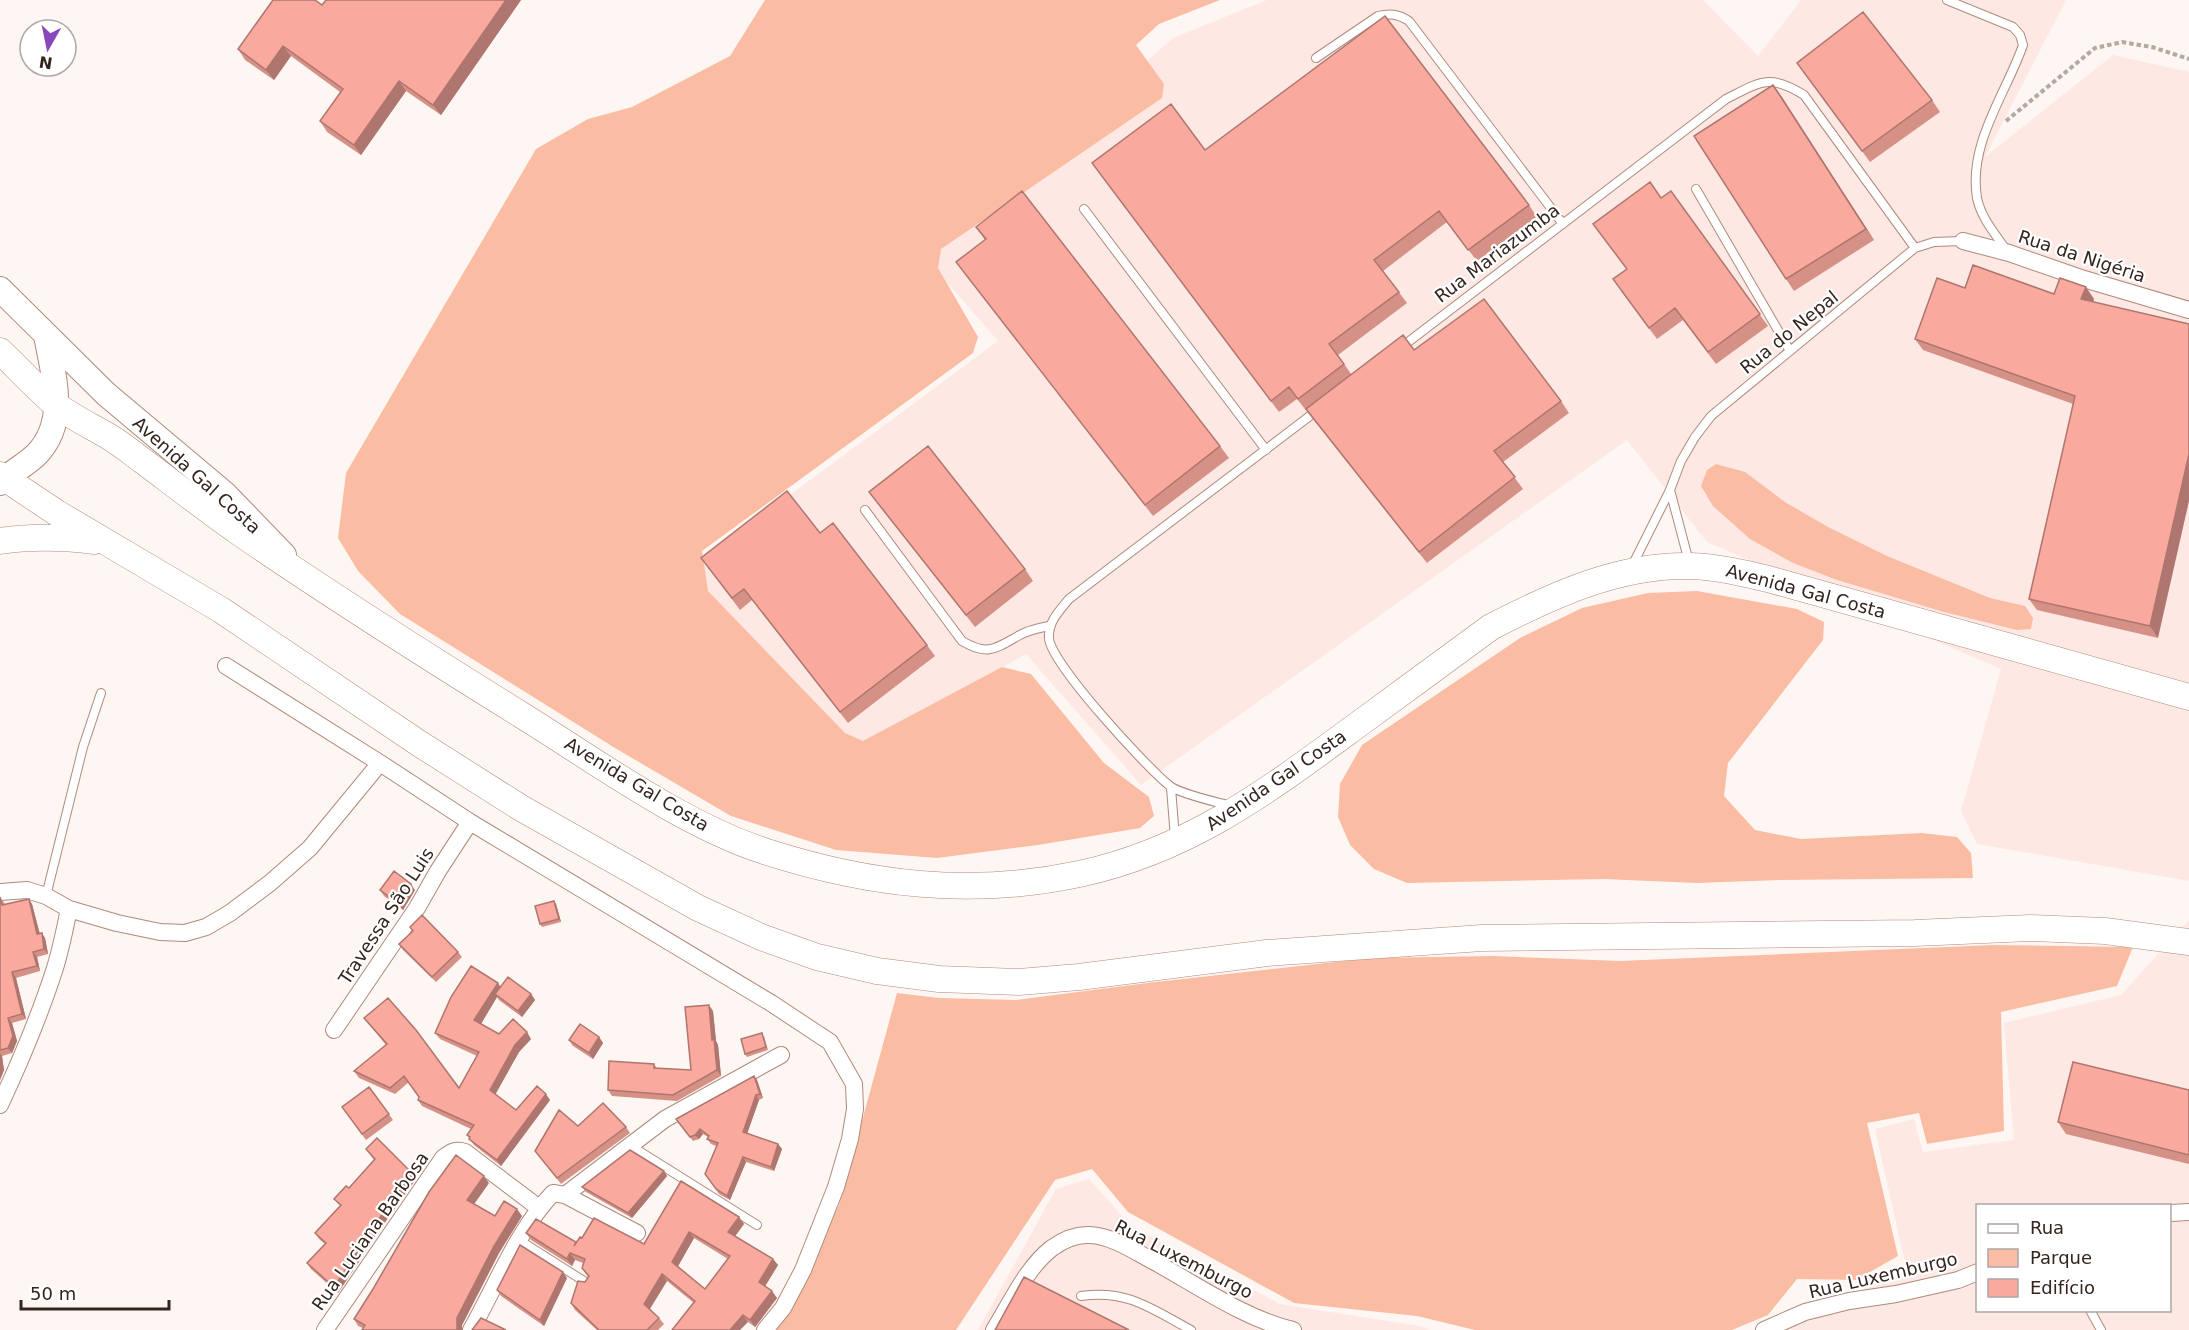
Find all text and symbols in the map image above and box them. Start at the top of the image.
north arrow [18,18,78,78]
text: N [38,52,54,73]
street label: Rua Mariazumba [1431,199,1563,307]
street label: Rua da Nigéria [2016,226,2148,286]
street label: Rua do Nepal [1736,286,1842,378]
street label: Avenida Gal Costa [129,412,265,538]
street label: Avenida Gal Costa [1724,560,1888,622]
street label: Avenida Gal Costa [1202,725,1350,835]
street label: Avenida Gal Costa [561,733,713,835]
street label: Travessa São Luis [333,844,438,989]
street label: Rua Luciana Barbosa [307,1148,433,1314]
legend [1976,1204,2171,1312]
street label: Rua Luxemburgo [1111,1215,1257,1303]
text: Rua [2030,1217,2064,1238]
text: Parque [2030,1247,2092,1268]
street label: Rua Luxemburgo [1807,1248,1959,1302]
scale bar [21,1273,170,1311]
text: Edifício [2030,1277,2095,1298]
text: 50 m [30,1283,76,1304]

